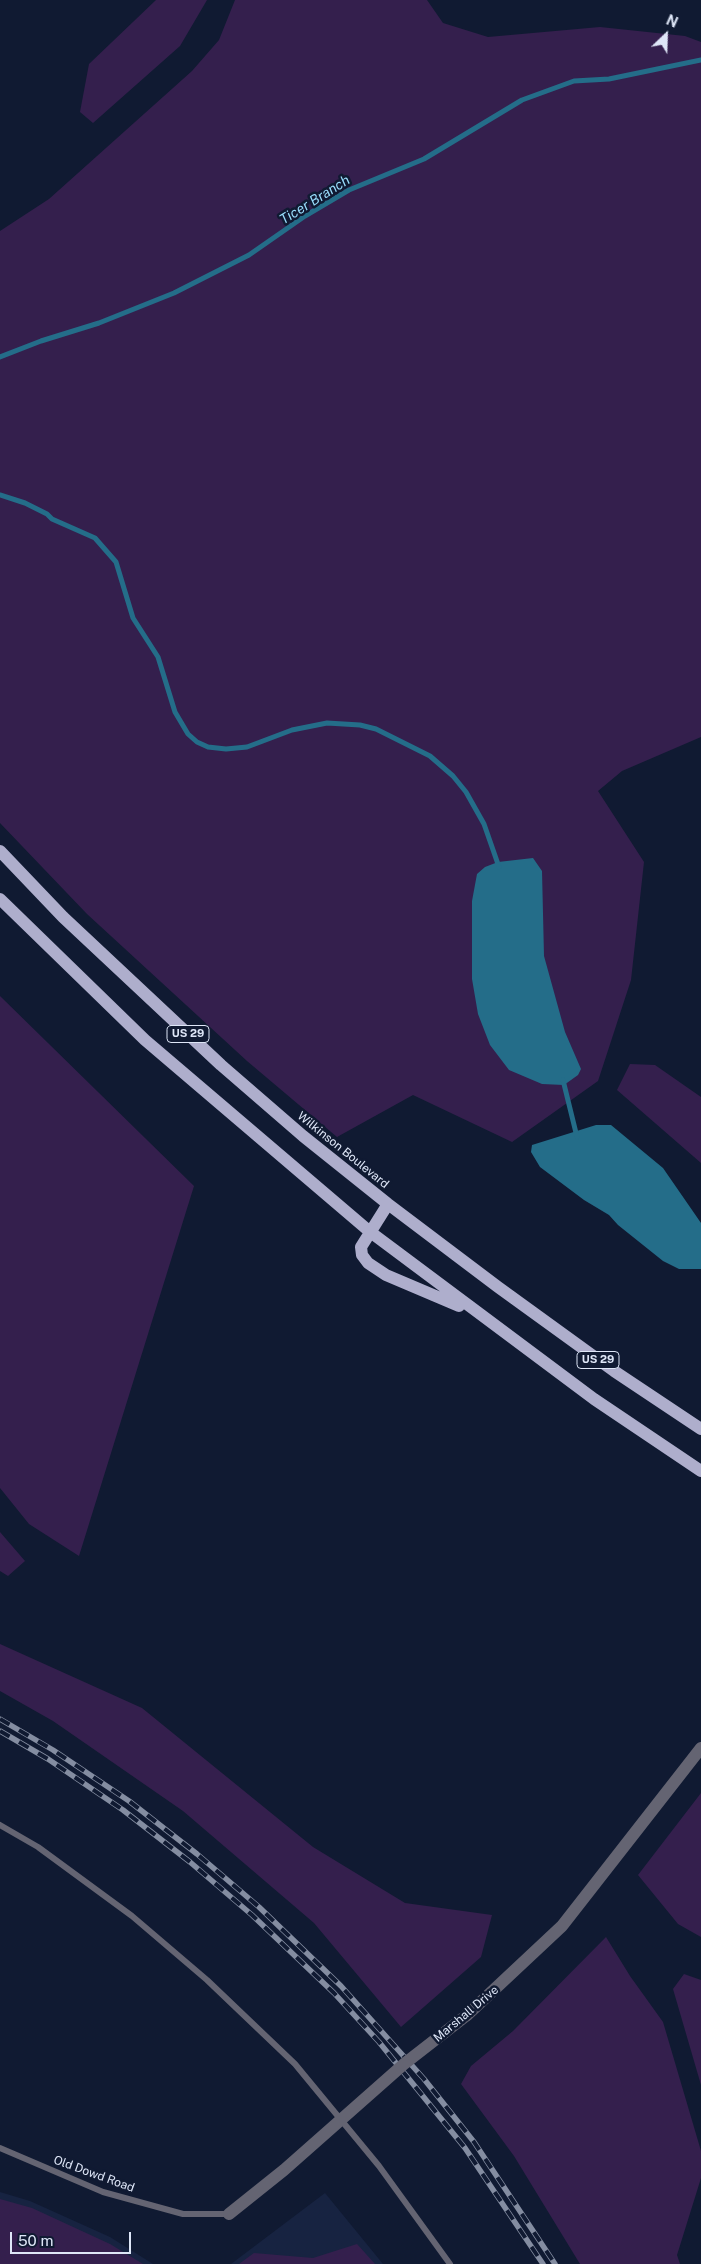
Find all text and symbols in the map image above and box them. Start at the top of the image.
north arrow [641,10,691,60]
text: N [664,12,680,31]
water label: Ticer Branch [277,172,353,228]
road number: US 29 [167,1026,209,1042]
street label: Wilkinson Boulevard [294,1109,392,1191]
road number: US 29 [577,1352,619,1368]
street label: Marshall Drive [431,1983,501,2045]
street label: Old Dowd Road [52,2153,136,2195]
scale bar [12,2222,134,2254]
text: 50 m [18,2232,53,2249]

